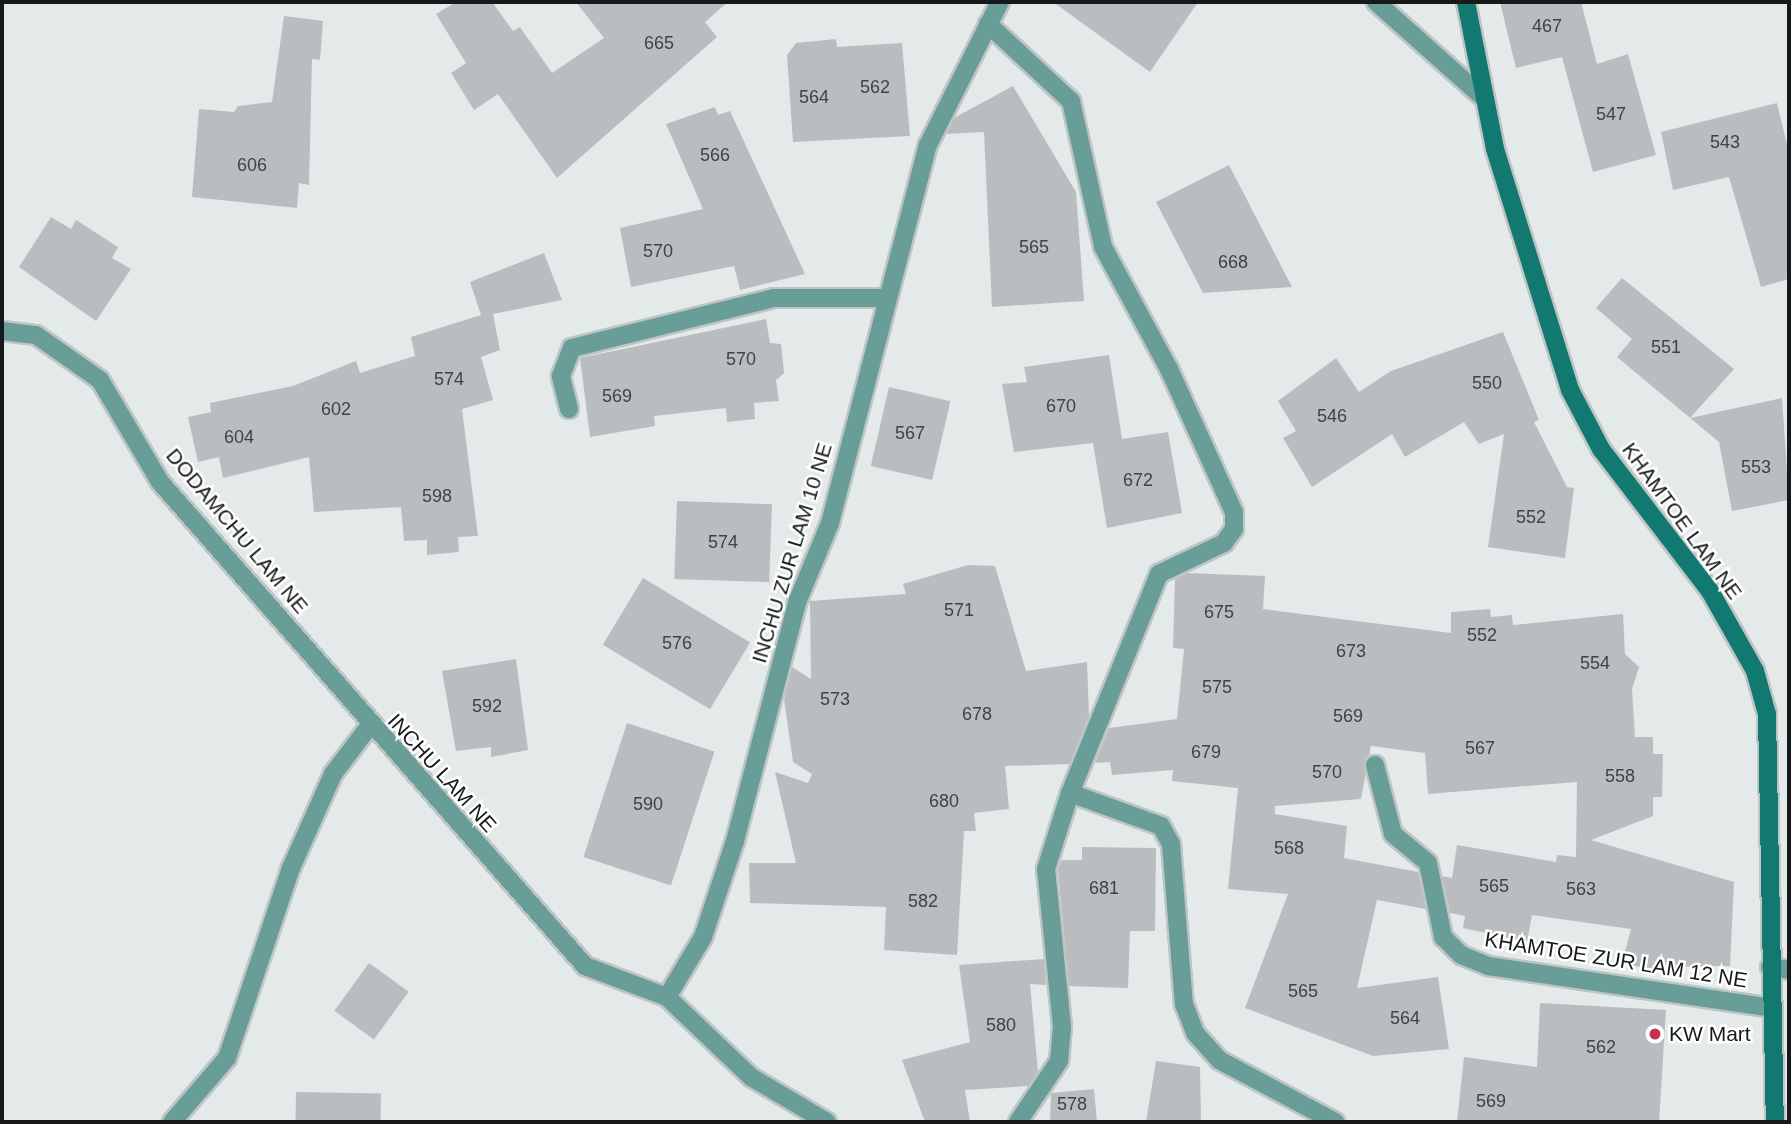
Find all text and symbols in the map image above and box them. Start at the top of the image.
house number: 467 [1532,15,1562,37]
house number: 665 [644,32,674,54]
house number: 562 [860,76,890,98]
house number: 564 [799,86,829,108]
house number: 547 [1596,103,1626,125]
house number: 543 [1710,131,1740,153]
house number: 566 [700,144,730,166]
house number: 606 [237,154,267,176]
house number: 565 [1019,236,1049,258]
house number: 570 [643,240,673,262]
house number: 668 [1218,251,1248,273]
house number: 551 [1651,336,1681,358]
house number: 570 [726,348,756,370]
house number: 574 [434,368,464,390]
house number: 550 [1472,372,1502,394]
house number: 569 [602,385,632,407]
house number: 670 [1046,395,1076,417]
house number: 602 [321,398,351,420]
house number: 546 [1317,405,1347,427]
house number: 567 [895,422,925,444]
house number: 604 [224,426,254,448]
street label: KHAMTOE LAM NE [1617,438,1747,604]
street label: INCHU ZUR LAM 10 NE [747,440,837,666]
street label: DODAMCHU LAM NE [161,443,313,619]
house number: 553 [1741,456,1771,478]
house number: 672 [1123,469,1153,491]
house number: 598 [422,485,452,507]
house number: 552 [1516,506,1546,528]
house number: 574 [708,531,738,553]
house number: 571 [944,599,974,621]
house number: 675 [1204,601,1234,623]
house number: 552 [1467,624,1497,646]
house number: 576 [662,632,692,654]
house number: 673 [1336,640,1366,662]
house number: 554 [1580,652,1610,674]
house number: 575 [1202,676,1232,698]
house number: 573 [820,688,850,710]
house number: 592 [472,695,502,717]
house number: 678 [962,703,992,725]
house number: 569 [1333,705,1363,727]
street label: INCHU LAM NE [382,709,502,837]
house number: 567 [1465,737,1495,759]
house number: 679 [1191,741,1221,763]
house number: 570 [1312,761,1342,783]
house number: 558 [1605,765,1635,787]
house number: 680 [929,790,959,812]
house number: 590 [633,793,663,815]
house number: 568 [1274,837,1304,859]
house number: 565 [1479,875,1509,897]
house number: 681 [1089,877,1119,899]
house number: 563 [1566,878,1596,900]
house number: 582 [908,890,938,912]
street label: KHAMTOE ZUR LAM 12 NE [1483,927,1749,993]
house number: 565 [1288,980,1318,1002]
house number: 564 [1390,1007,1420,1029]
house number: 580 [986,1014,1016,1036]
place label: KW Mart [1669,1021,1751,1047]
marker: KW Mart [1647,1026,1663,1042]
house number: 562 [1586,1036,1616,1058]
house number: 569 [1476,1090,1506,1112]
house number: 578 [1057,1093,1087,1115]

